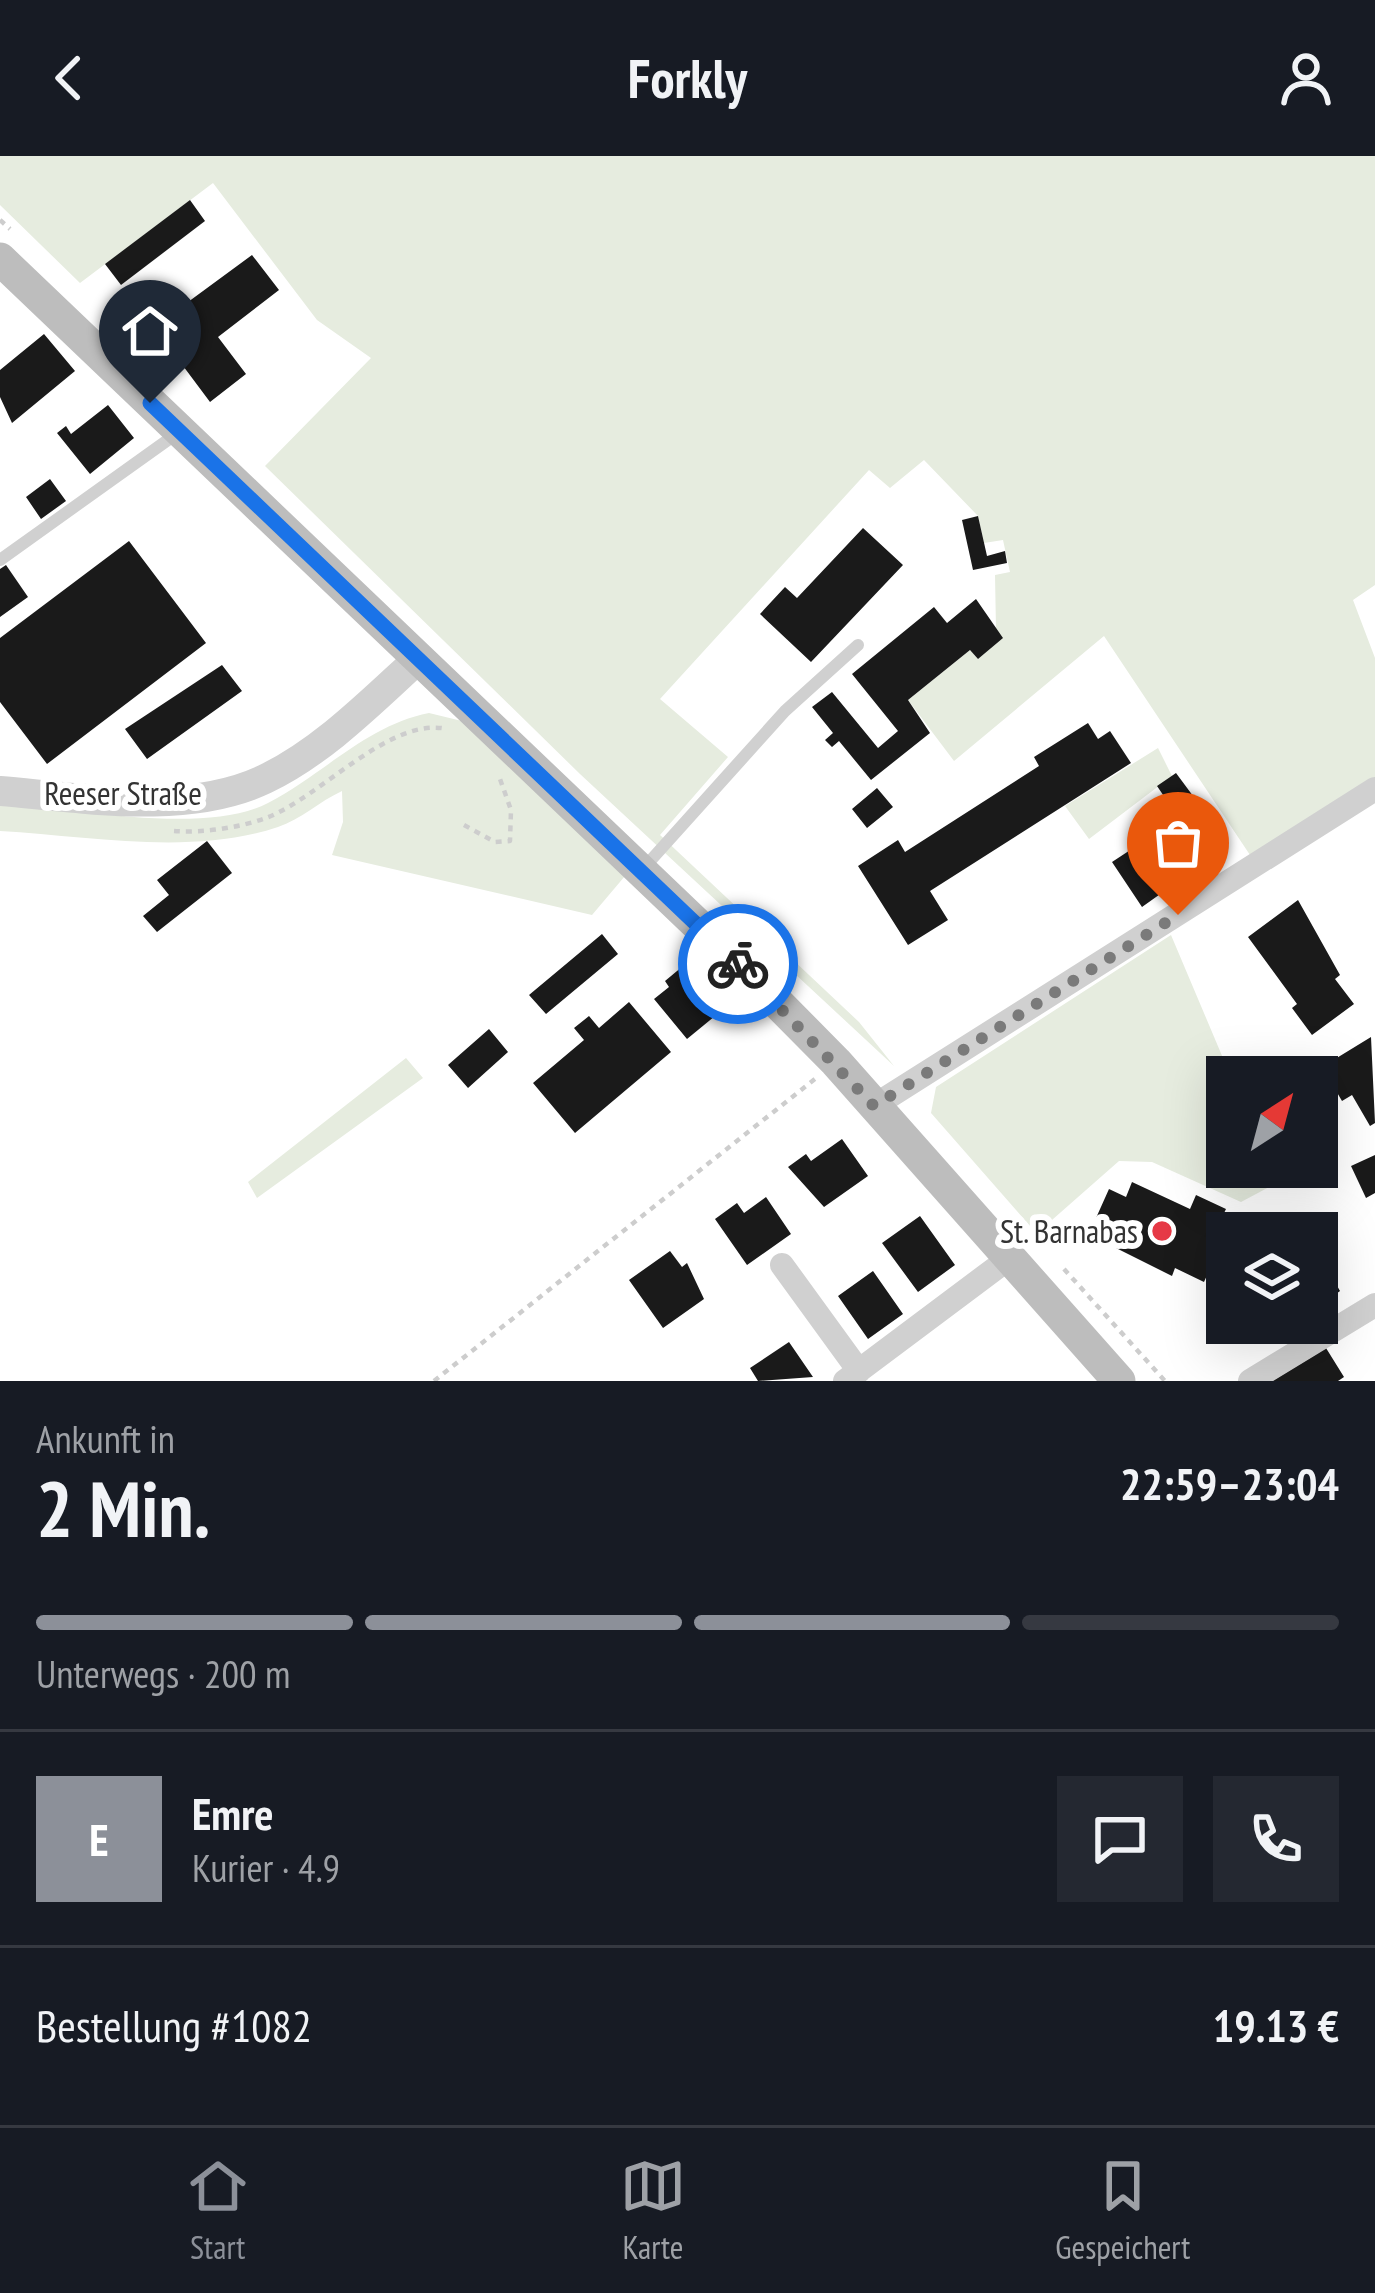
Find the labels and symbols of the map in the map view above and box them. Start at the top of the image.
pin [99,280,201,403]
street label: Reeser Straße [44,771,202,814]
pin [1127,792,1229,915]
courier [678,904,798,1024]
north arrow [1206,1056,1338,1188]
place label: St. Barnabas [1000,1209,1138,1252]
marker: St. Barnabas [1149,1218,1175,1244]

